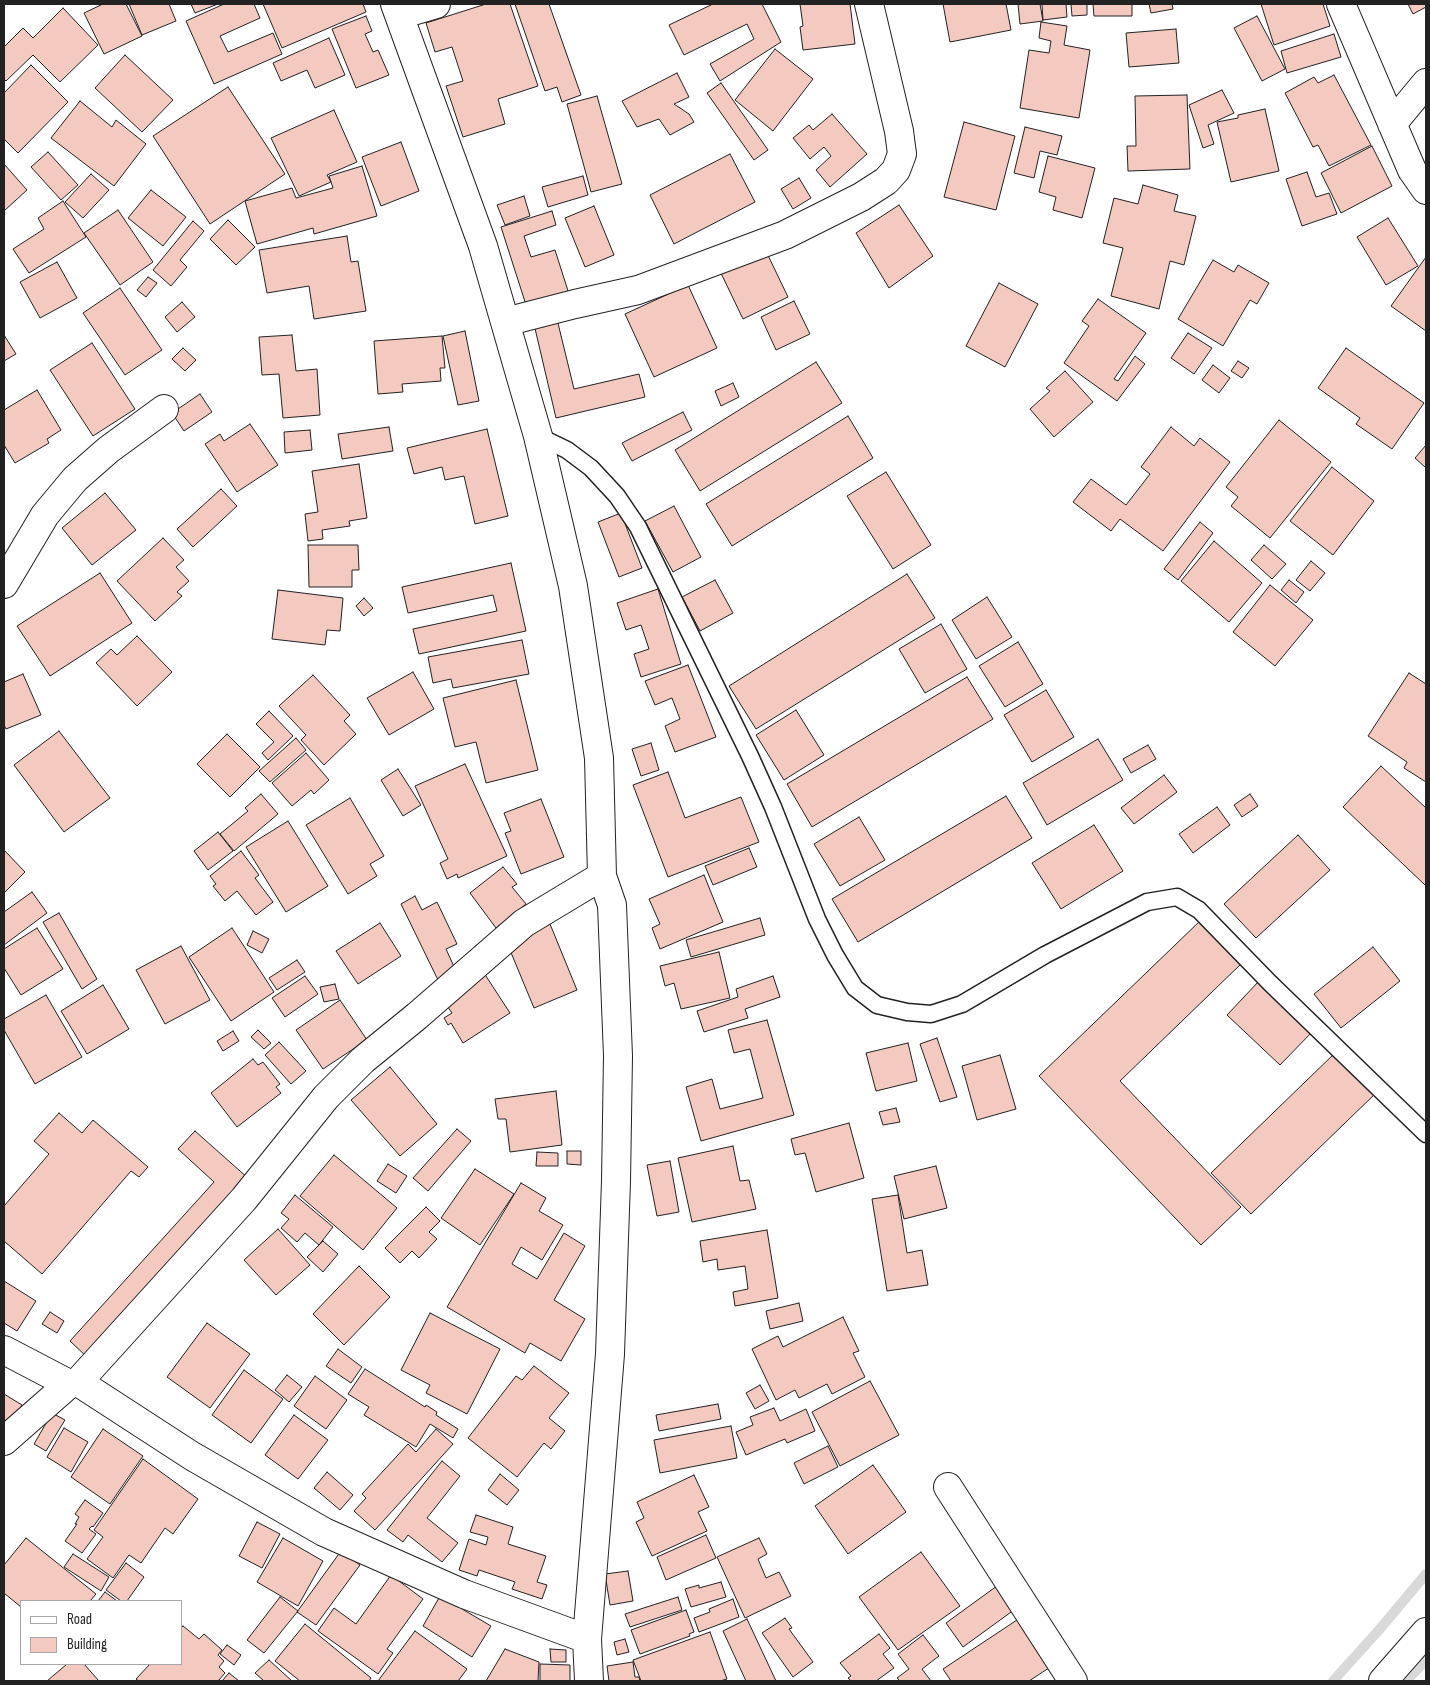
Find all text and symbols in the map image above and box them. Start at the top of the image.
legend [20,1600,182,1665]
text: Road [67,1610,92,1629]
text: Building [67,1635,107,1654]

